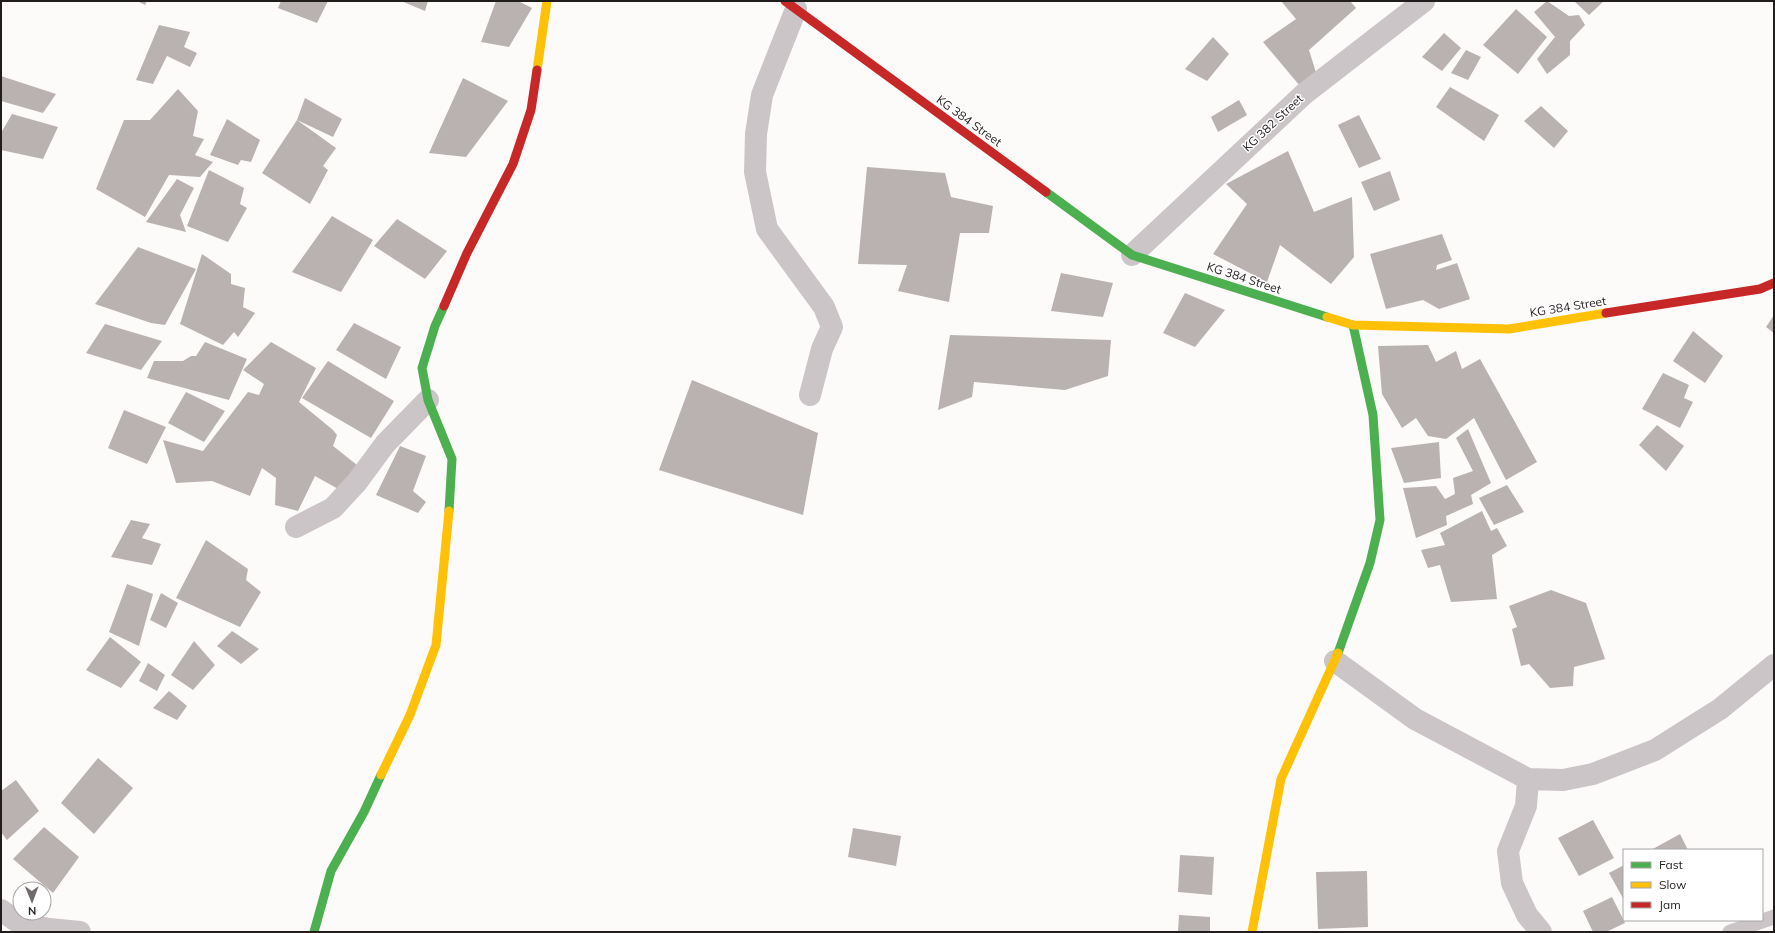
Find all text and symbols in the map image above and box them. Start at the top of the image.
street label: KG 382 Street [1239,91,1306,154]
street label: KG 384 Street [934,92,1005,149]
street label: KG 384 Street [1205,258,1283,297]
street label: KG 384 Street [1529,293,1607,320]
legend [1623,849,1763,921]
text: Fast [1659,857,1683,872]
text: Slow [1659,877,1687,892]
north arrow [12,881,52,921]
text: Jam [1659,897,1681,912]
text: N [28,904,36,918]

